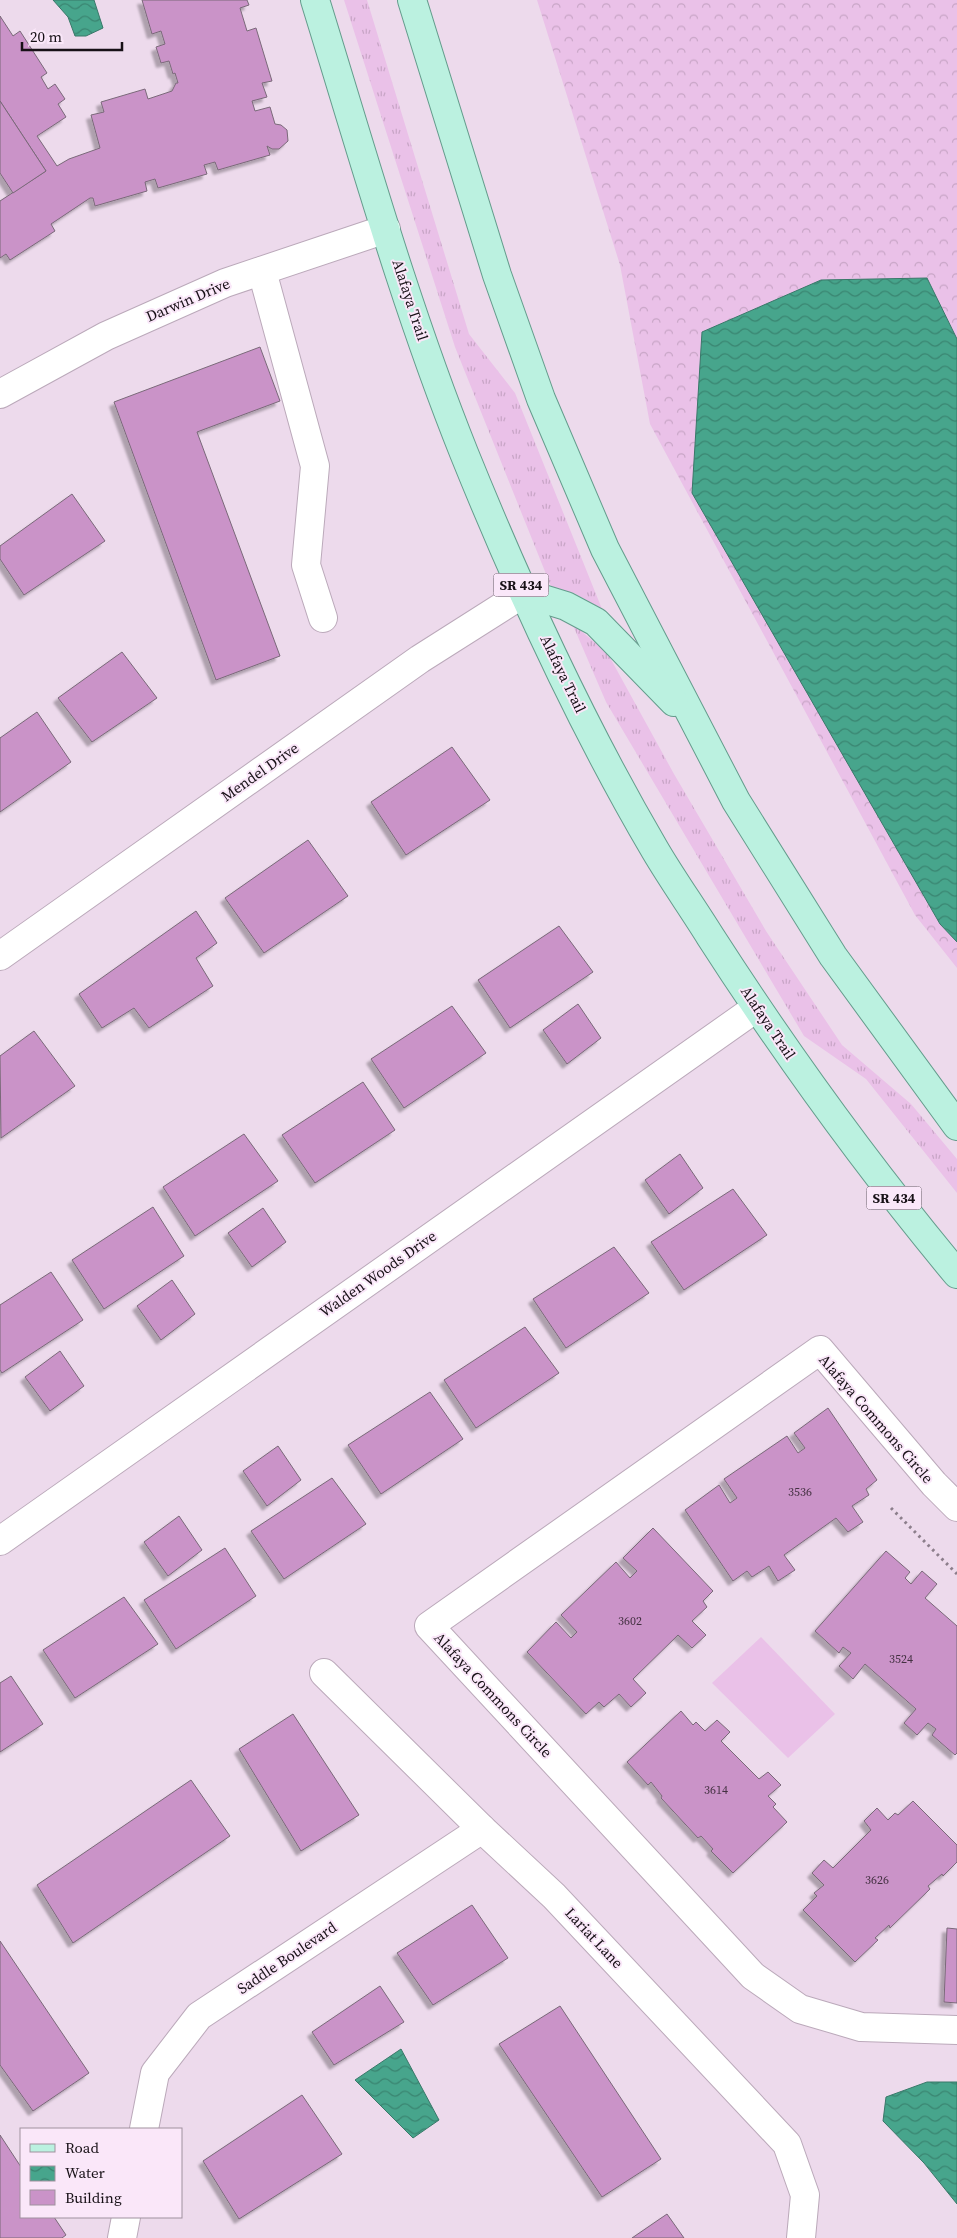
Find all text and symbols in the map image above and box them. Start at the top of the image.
scale bar [22,20,122,52]
text: 20 m [30,26,62,47]
street label: Alafaya Trail [387,256,434,344]
street label: Darwin Drive [143,272,233,327]
road number: SR 434 [494,574,548,596]
street label: Alafaya Trail [536,631,592,717]
street label: Mendel Drive [217,737,303,806]
street label: Alafaya Trail [736,982,801,1064]
road number: SR 434 [866,1186,922,1210]
street label: Walden Woods Drive [315,1225,441,1322]
street label: Alafaya Commons Circle [814,1350,939,1488]
house number: 3536 [788,1484,812,1500]
house number: 3602 [618,1613,642,1629]
street label: Alafaya Commons Circle [430,1627,557,1762]
house number: 3524 [889,1651,913,1667]
house number: 3614 [704,1782,728,1798]
house number: 3626 [865,1872,889,1888]
street label: Lariat Lane [561,1903,628,1973]
street label: Saddle Boulevard [233,1916,341,1999]
legend [20,2128,182,2218]
text: Road [65,2137,99,2158]
text: Water [65,2162,106,2183]
text: Building [65,2187,122,2208]

